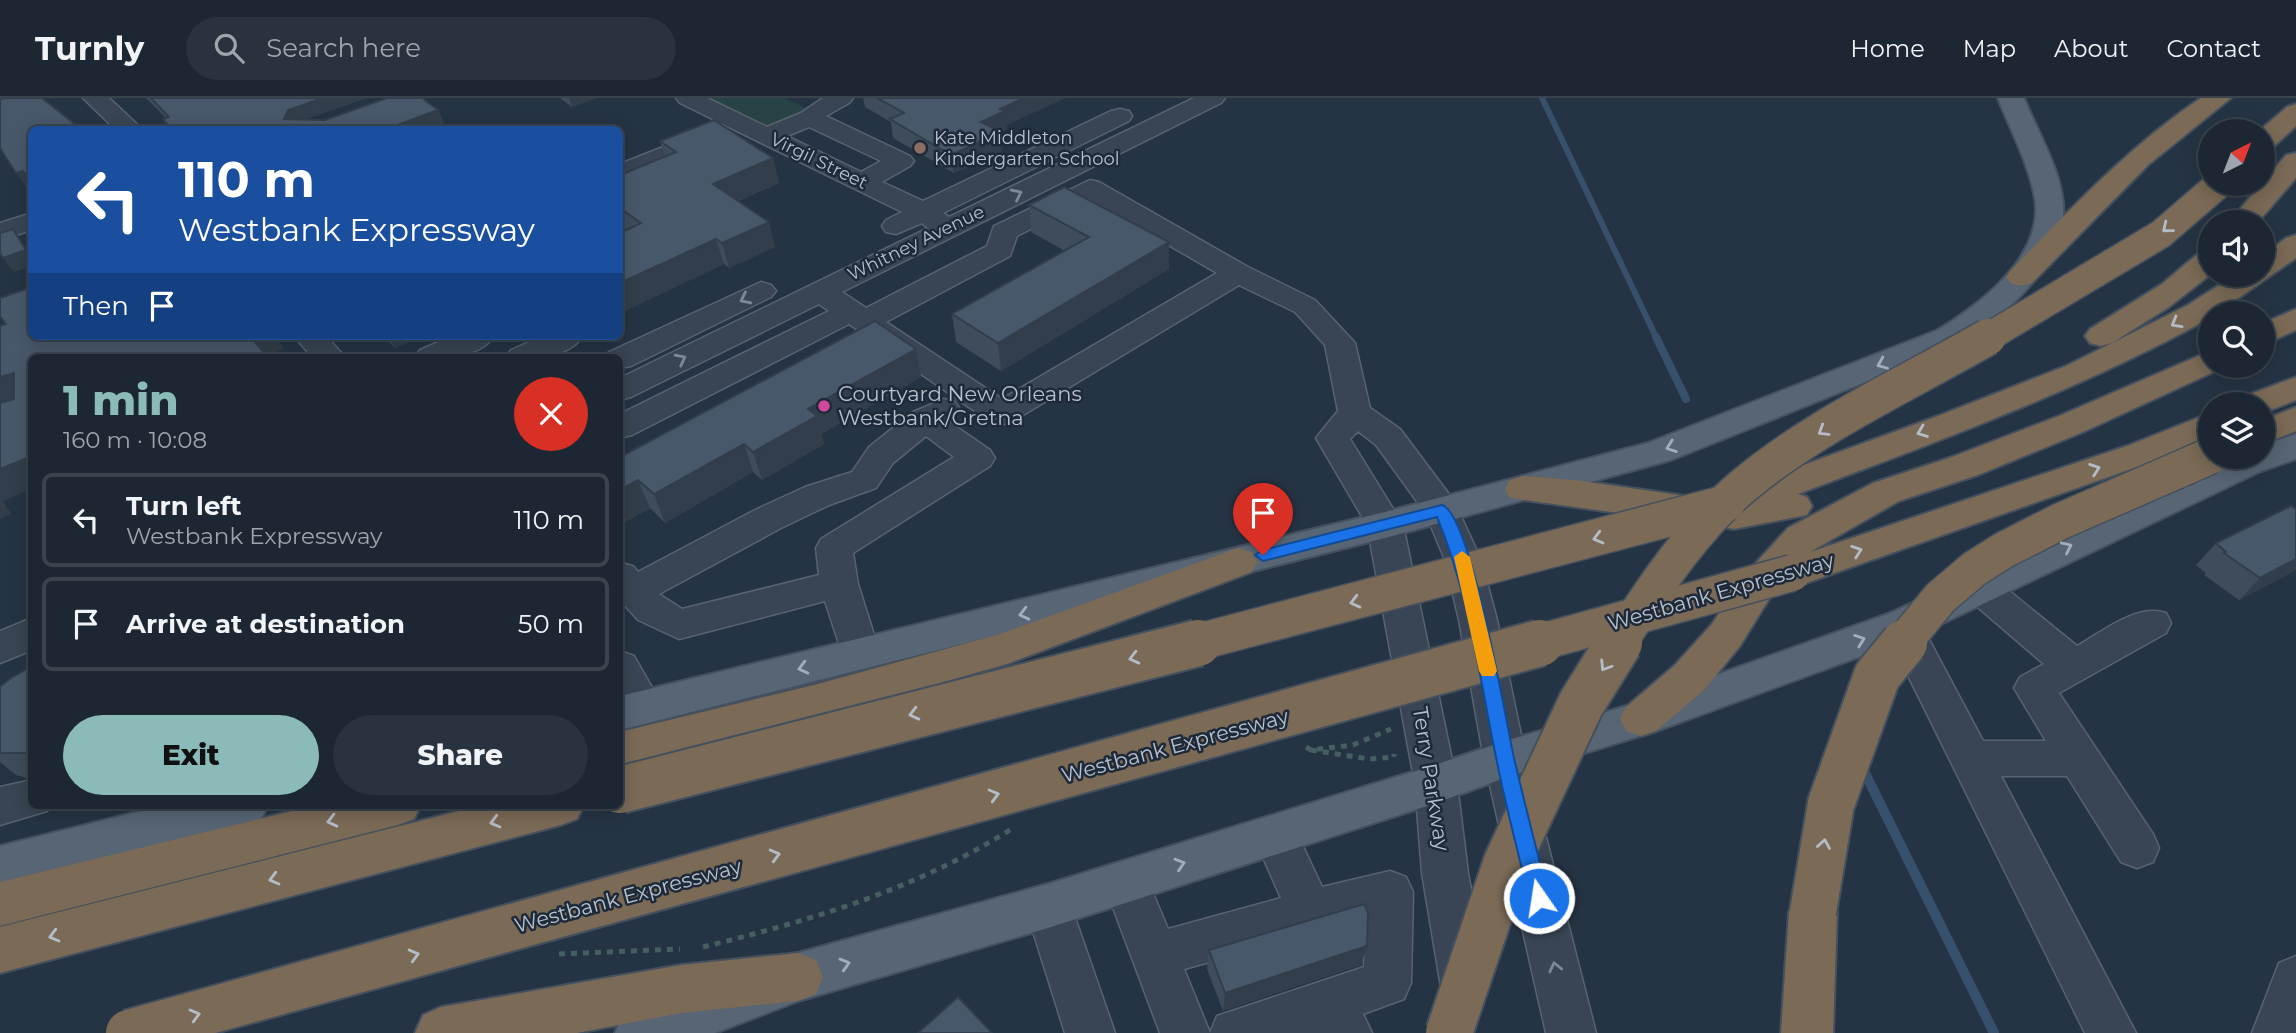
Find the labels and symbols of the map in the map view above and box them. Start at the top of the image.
north arrow [2198,119,2275,196]
place label: Kate Middleton Kindergarten School [934,127,1120,170]
street label: Virgil Street [767,128,871,194]
marker: Kate Middleton Kindergarten School [912,140,928,156]
one-way arrow [1010,189,1022,203]
street label: Whitney Avenue [844,200,988,286]
one-way arrow [2162,220,2175,233]
one-way arrow [740,290,752,304]
one-way arrow [2170,315,2183,328]
one-way arrow [674,354,686,368]
one-way arrow [1877,356,1890,370]
place label: Courtyard New Orleans Westbank/Gretna [838,381,1082,430]
marker: Courtyard New Orleans Westbank/Gretna [816,398,832,414]
one-way arrow [1818,422,1831,435]
one-way arrow [1917,424,1929,438]
one-way arrow [1665,439,1677,453]
one-way arrow [2089,463,2101,477]
pin [1233,483,1293,555]
one-way arrow [1593,530,1605,544]
one-way arrow [2060,541,2072,555]
one-way arrow [1850,545,1862,559]
street label: Westbank Expressway [1605,547,1837,636]
one-way arrow [1349,594,1361,608]
one-way arrow [1018,606,1030,620]
one-way arrow [1853,634,1865,648]
one-way arrow [1129,650,1141,664]
one-way arrow [1600,659,1613,672]
one-way arrow [797,660,809,674]
street label: Westbank Expressway [1059,703,1292,788]
street label: Terry Parkway [1408,705,1455,853]
one-way arrow [908,706,920,720]
one-way arrow [988,789,1000,803]
one-way arrow [326,813,338,827]
one-way arrow [489,814,501,828]
one-way arrow [1816,839,1831,850]
one-way arrow [769,849,781,864]
street label: Westbank Expressway [512,853,745,938]
one-way arrow [1174,858,1186,872]
position arrow [1502,861,1576,935]
one-way arrow [268,871,280,885]
one-way arrow [48,928,60,942]
one-way arrow [408,948,420,963]
one-way arrow [839,957,851,972]
one-way arrow [1549,961,1563,973]
one-way arrow [188,1009,200,1023]

